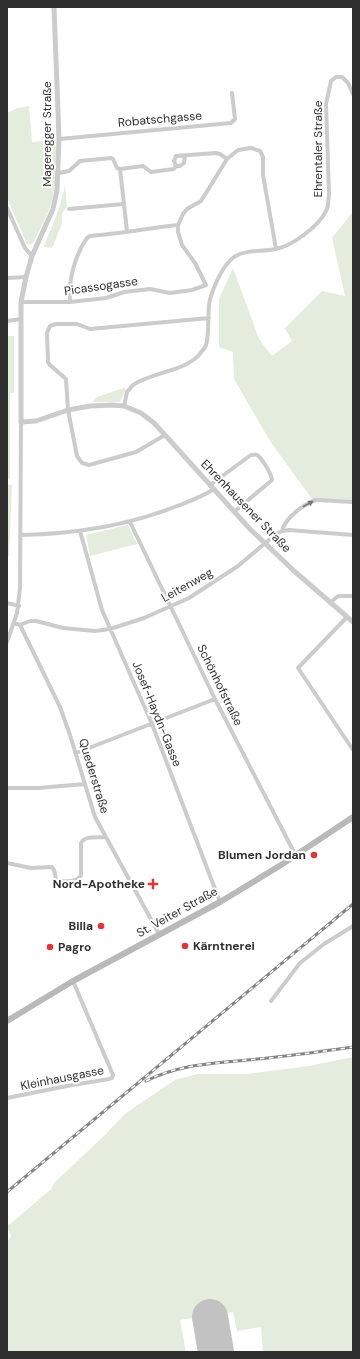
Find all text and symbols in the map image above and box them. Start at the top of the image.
street label: Mageregger Straße [39,81,55,187]
street label: Ehrentaler Straße [310,100,326,198]
street label: Robatschgasse [117,107,203,131]
street label: Picassogasse [63,273,139,299]
street label: Ehrenhausener Straße [197,456,295,556]
one-way arrow [302,500,314,507]
street label: Leitenweg [158,564,216,606]
street label: Schönhofstraße [193,642,247,728]
street label: Josef-Haydn-Gasse [128,659,186,769]
street label: Quederstraße [75,736,113,816]
place label: Blumen Jordan [218,847,306,863]
marker: Blumen Jordan [309,850,319,860]
place label: Nord-Apotheke [53,876,145,892]
marker: Nord-Apotheke [148,879,158,889]
street label: St. Veiter Straße [134,883,221,941]
place label: Billa [69,918,93,934]
marker: Billa [96,921,106,931]
place label: Kärntnerei [193,938,255,954]
place label: Pagro [58,939,91,955]
marker: Kärntnerei [180,941,190,951]
marker: Pagro [45,942,55,952]
street label: Kleinhausgasse [19,1062,105,1094]

